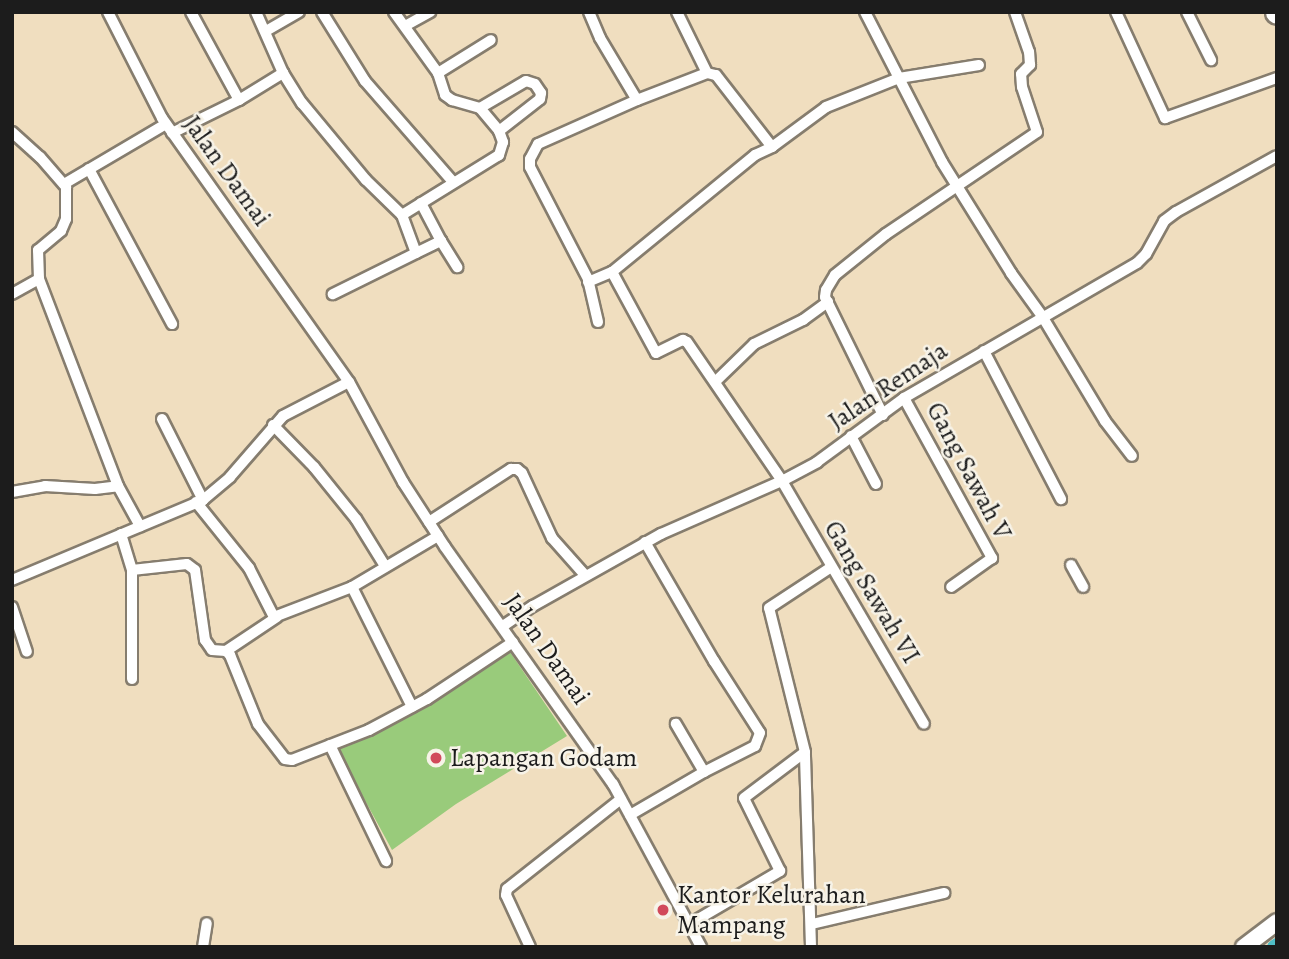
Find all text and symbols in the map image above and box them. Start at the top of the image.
street label: Jalan Damai [176,110,278,232]
street label: Jalan Remaja [823,335,953,437]
street label: Gang Sawah V [920,397,1018,545]
street label: Gang Sawah VI [817,515,927,669]
street label: Jalan Damai [497,587,597,711]
place label: Lapangan Godam [450,742,637,774]
marker: Lapangan Godam [428,750,444,766]
place label: Kantor Kelurahan Mampang [677,879,866,940]
marker: Kantor Kelurahan Mampang [655,902,671,918]

